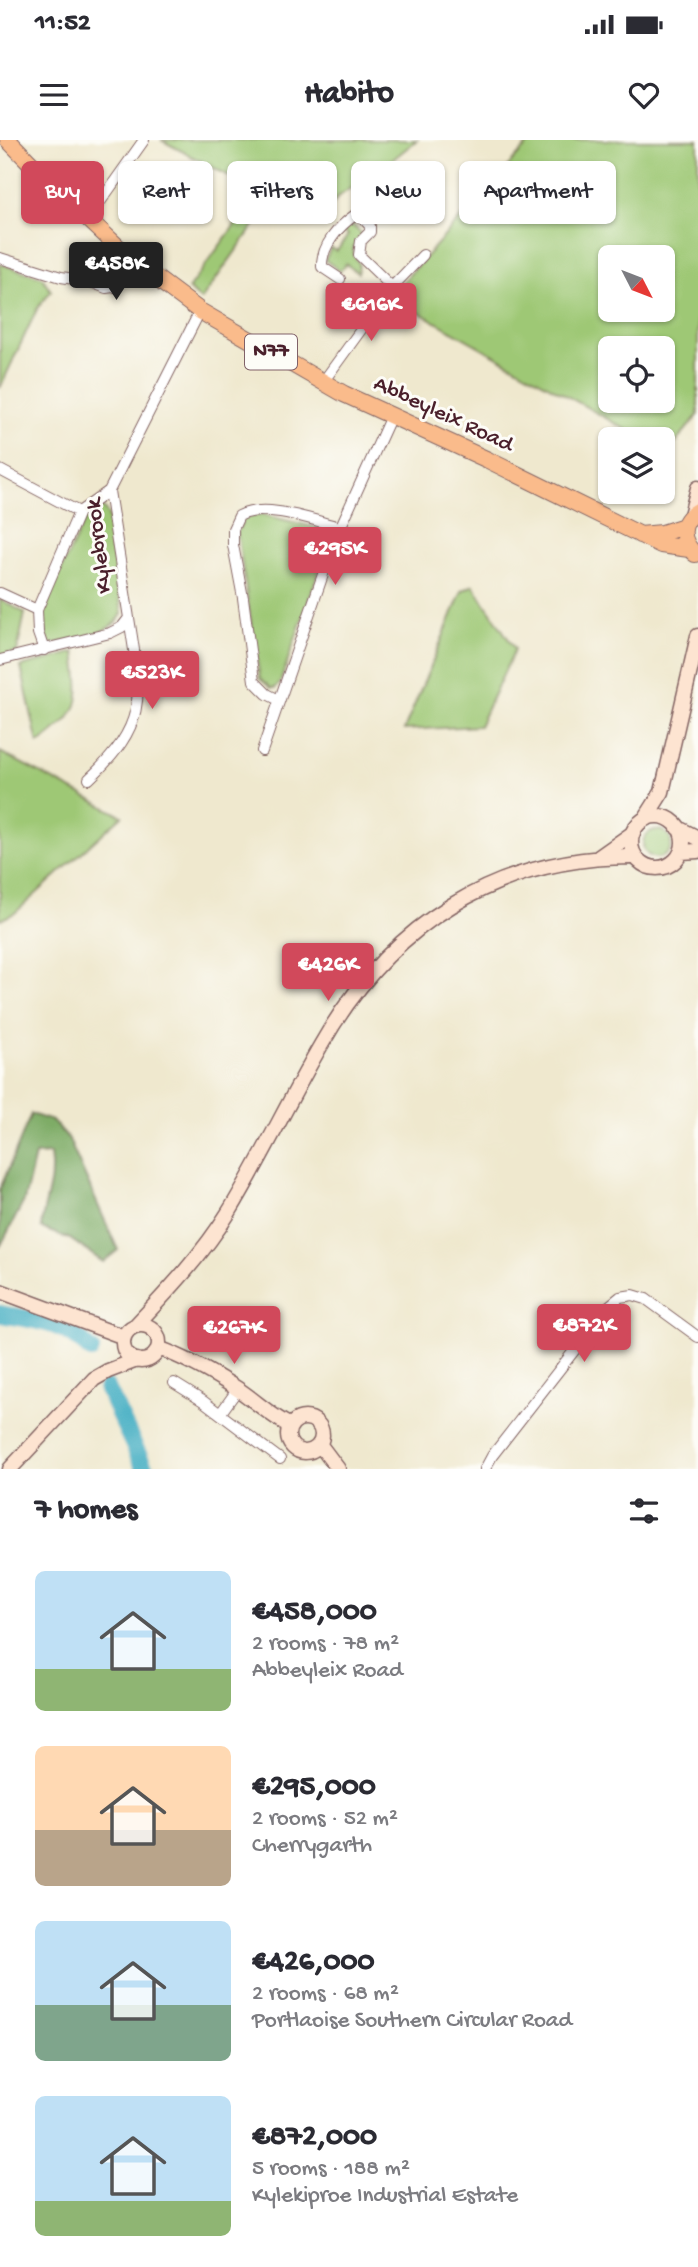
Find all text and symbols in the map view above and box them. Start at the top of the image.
text: 11:52 [35,9,91,40]
icon: menu [35,76,73,114]
text: Habito [304,76,394,114]
icon: heart [625,76,663,114]
chip: Buy [21,161,104,224]
chip: Rent [118,161,213,224]
chip: Filters [227,161,337,224]
chip: New [351,161,445,224]
chip: Apartment [459,161,616,224]
pin: €458K [67,242,165,302]
north arrow [598,245,676,322]
map controls [598,245,675,504]
text: €458K [85,251,147,278]
pin: €616K [322,284,420,343]
text: €616K [342,292,400,319]
road number: N77 [245,334,297,370]
button: locate [598,336,675,413]
street label: Abbeyleix Road [369,371,518,460]
button: layers [598,427,675,504]
street label: Kylebrook [80,494,119,595]
pin: €295K [286,528,384,587]
text: €295K [304,536,366,563]
pin: €523K [103,652,201,711]
text: €523K [121,660,183,687]
pin: €426K [279,944,377,1003]
text: €426K [298,952,358,979]
pin: €872K [535,1304,633,1364]
pin: €267K [185,1306,283,1366]
text: €872K [553,1313,615,1340]
text: €267K [203,1315,265,1342]
icon: filters [625,1492,663,1530]
text: 7 homes [35,1494,137,1529]
text: €458,000 [252,1596,377,1631]
icon: home [91,1599,175,1683]
text: 2 rooms · 78 m² [252,1631,399,1658]
text: Abbeyleix Road [252,1658,403,1685]
text: €295,000 [252,1771,376,1806]
icon: home [91,1774,175,1858]
text: 2 rooms · 52 m² [252,1806,398,1833]
text: Cherrygarth [252,1833,372,1860]
text: €426,000 [252,1946,375,1981]
icon: home [91,1949,175,2033]
text: 2 rooms · 68 m² [252,1981,399,2008]
text: Portlaoise Southern Circular Road [252,2008,572,2035]
text: €872,000 [252,2121,377,2156]
icon: home [91,2124,175,2208]
text: 5 rooms · 188 m² [252,2156,410,2183]
text: Kylekiproe Industrial Estate [252,2183,518,2210]

